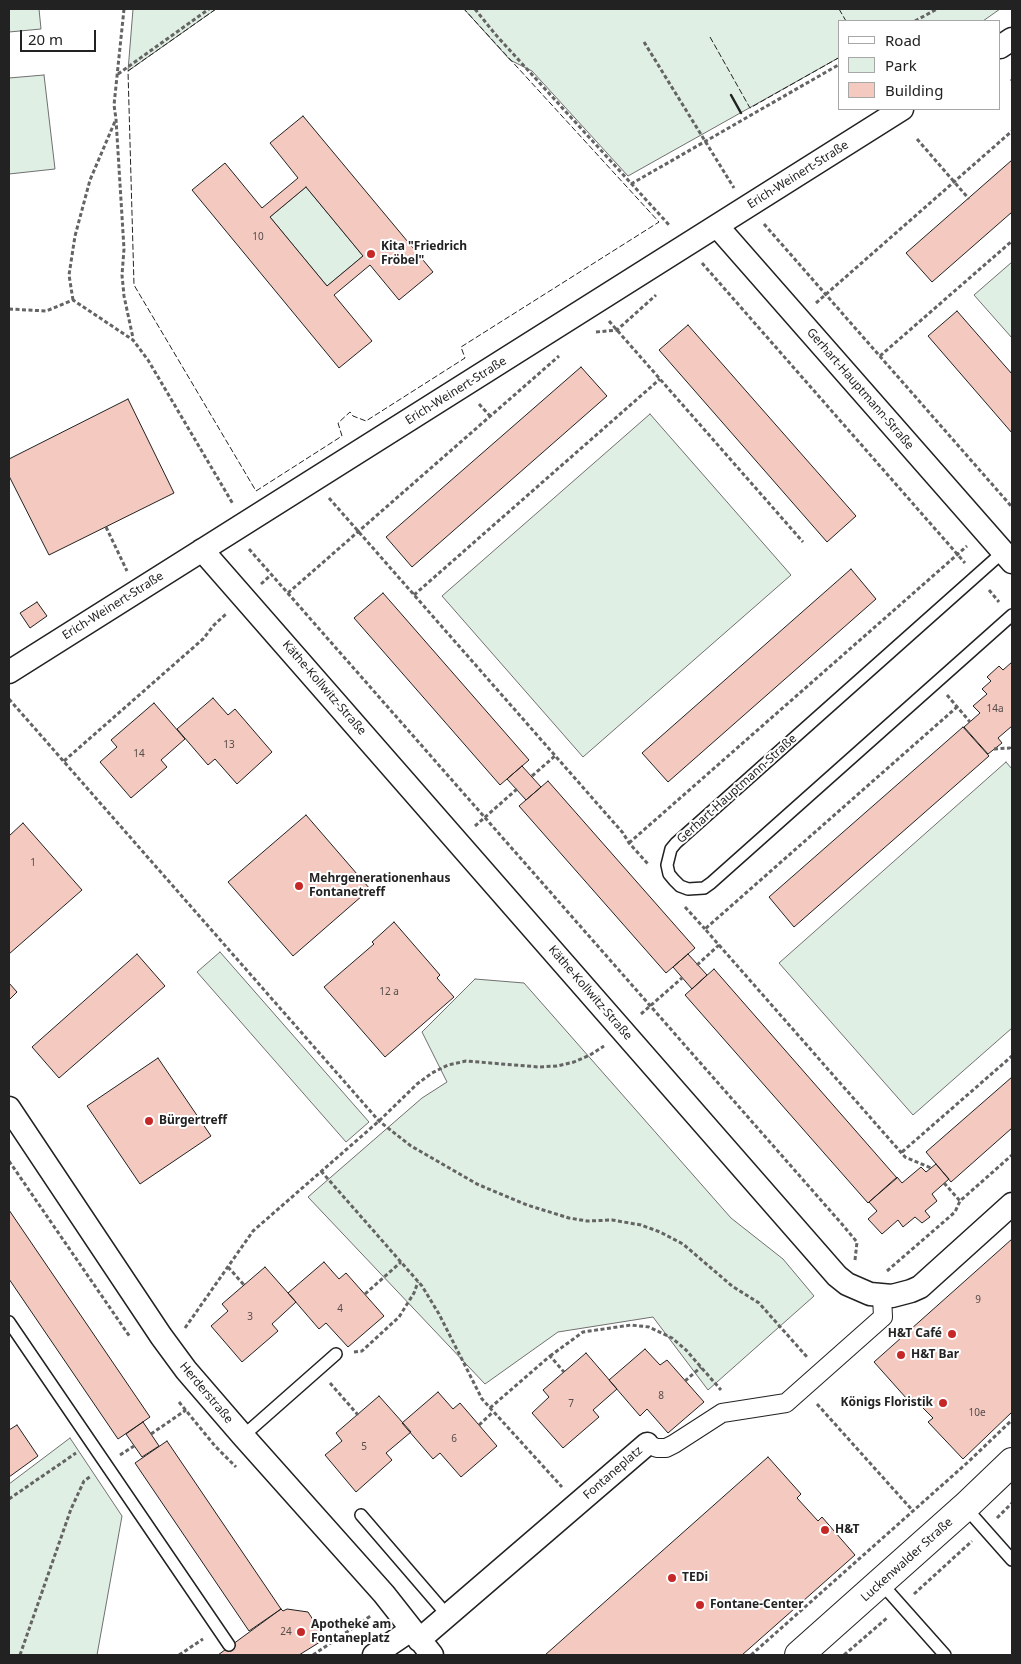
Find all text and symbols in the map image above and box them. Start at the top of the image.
scale bar [22,20,99,52]
legend [838,20,1001,110]
text: 20 m [28,29,63,49]
text: Road [885,30,921,50]
text: Park [885,55,917,75]
text: Building [885,80,943,100]
street label: Erich-Weinert-Straße [745,138,851,212]
house number: 10 [252,231,264,243]
place label: Kita "Friedrich Fröbel" [381,240,467,268]
marker: Kita "Friedrich Fröbel" [365,248,377,260]
street label: Gerhart-Hauptmann-Straße [803,325,917,453]
street label: Erich-Weinert-Straße [403,354,509,428]
street label: Erich-Weinert-Straße [60,569,166,643]
street label: Käthe-Kollwitz-Straße [279,638,369,738]
house number: 14a [986,703,1004,715]
street label: Gerhart-Hauptmann-Straße [674,732,800,846]
house number: 13 [223,739,235,751]
house number: 14 [133,748,145,760]
house number: 1 [30,857,36,869]
place label: Mehrgenerationenhaus Fontanetreff [309,872,450,900]
marker: Mehrgenerationenhaus Fontanetreff [293,880,305,892]
street label: Käthe-Kollwitz-Straße [545,943,635,1043]
house number: 12 a [379,986,399,998]
place label: Bürgertreff [159,1114,227,1128]
marker: Bürgertreff [143,1115,155,1127]
house number: 9 [975,1294,981,1306]
house number: 4 [337,1303,343,1315]
house number: 3 [247,1311,253,1323]
place label: H&T Café [888,1327,942,1341]
marker: H&T Café [946,1328,958,1340]
place label: H&T Bar [911,1348,959,1362]
marker: H&T Bar [895,1349,907,1361]
street label: Herderstraße [176,1360,236,1426]
house number: 8 [658,1390,664,1402]
place label: Königs Floristik [841,1396,933,1410]
marker: Königs Floristik [937,1397,949,1409]
house number: 7 [568,1398,574,1410]
house number: 10e [968,1407,986,1419]
house number: 6 [451,1433,457,1445]
house number: 5 [361,1441,367,1453]
street label: Fontaneplatz [581,1444,645,1502]
street label: Luckenwalder Straße [858,1515,956,1605]
place label: H&T [835,1523,859,1537]
marker: H&T [819,1524,831,1536]
place label: TEDi [682,1571,708,1585]
marker: TEDi [666,1572,678,1584]
place label: Fontane-Center [710,1598,803,1612]
marker: Fontane-Center [694,1599,706,1611]
place label: Apotheke am Fontaneplatz [311,1618,391,1646]
house number: 24 [280,1626,292,1638]
marker: Apotheke am Fontaneplatz [295,1626,307,1638]

